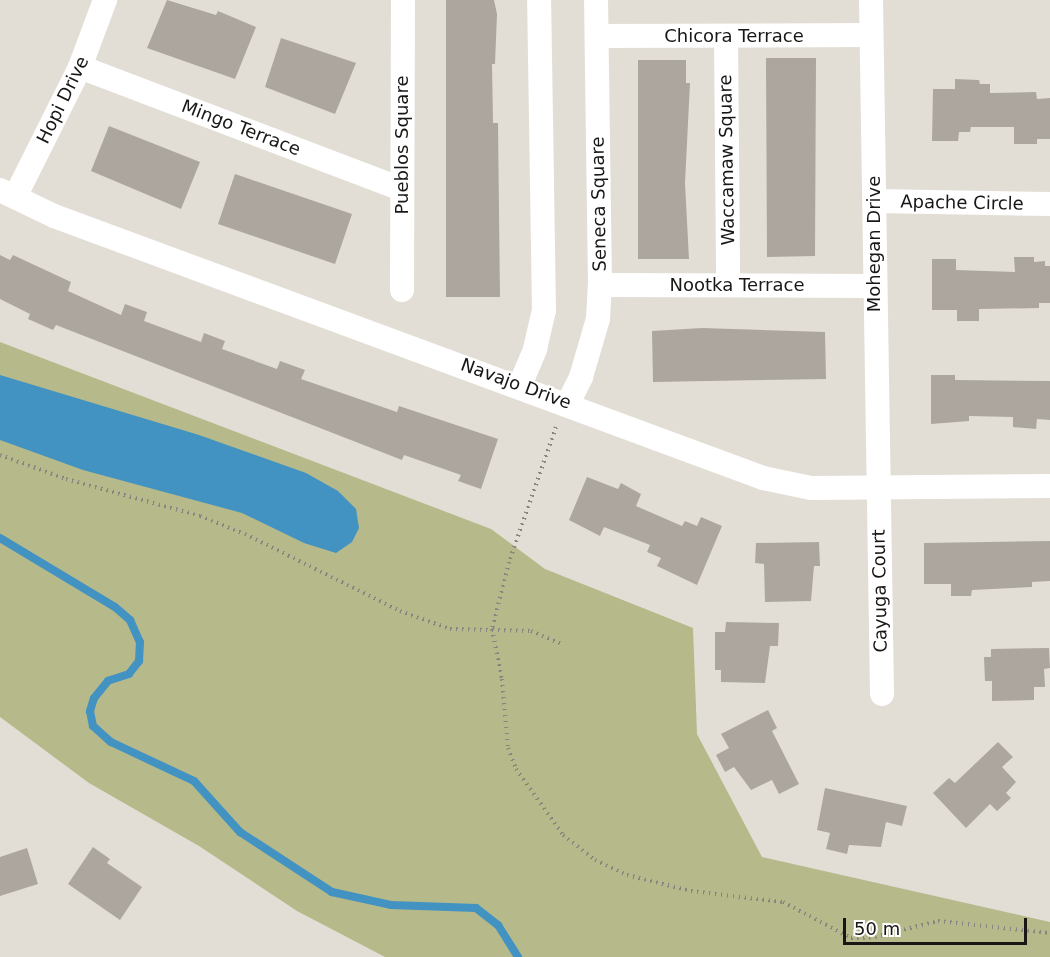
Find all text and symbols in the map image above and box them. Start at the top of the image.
street label: Chicora Terrace [664,25,804,47]
street label: Hopi Drive [33,53,93,147]
street label: Waccamaw Square [715,74,739,246]
street label: Pueblos Square [391,76,413,214]
street label: Mingo Terrace [179,95,303,161]
street label: Seneca Square [587,136,611,272]
street label: Mohegan Drive [863,176,885,312]
street label: Apache Circle [900,191,1024,215]
street label: Nootka Terrace [670,274,804,296]
street label: Navajo Drive [458,354,574,414]
street label: Cayuga Court [868,529,892,653]
scale bar [846,906,1030,944]
text: 50 m [854,918,900,939]

